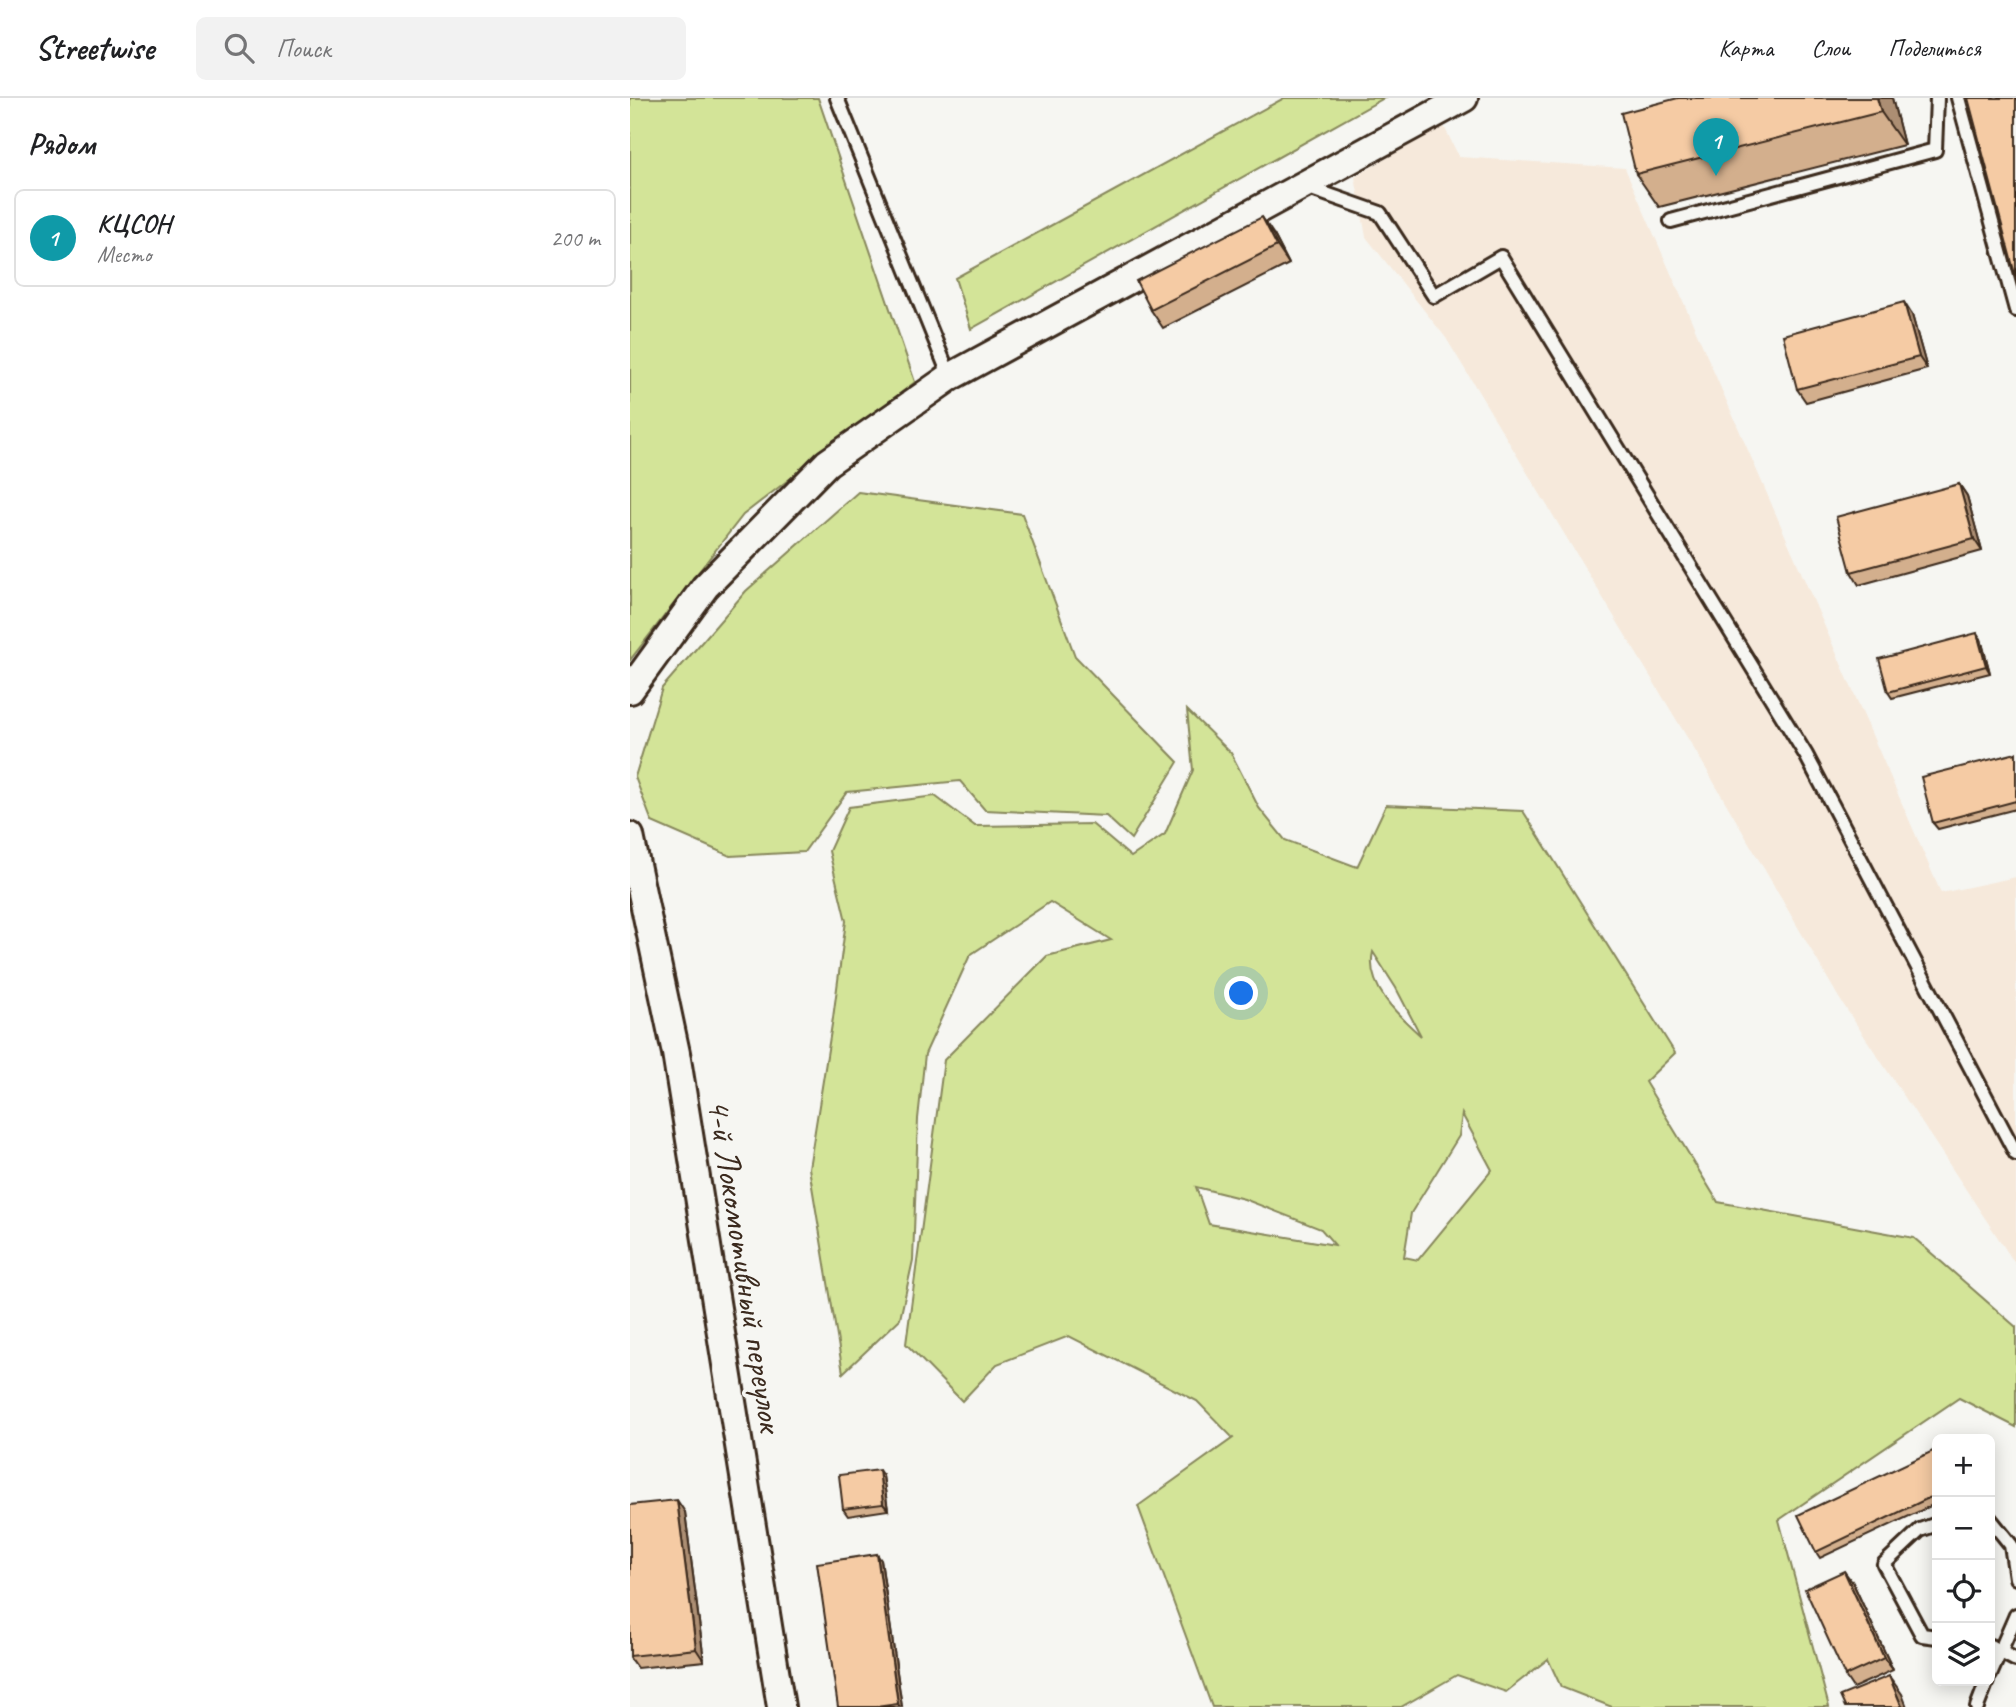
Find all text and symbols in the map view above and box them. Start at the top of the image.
search box [196,17,686,80]
text: Streetwise [35,27,154,69]
icon: search [220,29,258,67]
text: Поиск [276,32,331,65]
text: Карта [1719,33,1773,63]
text: Слои [1811,33,1850,63]
text: Поделиться [1888,33,1981,63]
pin: 1 [1693,118,1739,176]
text: Рядом [28,125,95,163]
text: КЦСОН [97,207,170,240]
text: 1 [48,224,58,253]
text: 200 m [551,224,600,253]
text: Место [97,240,151,269]
your location [1224,976,1258,1010]
street label: 4-й Локомотивный переулок [696,1095,794,1438]
map controls [1932,1434,1995,1686]
button: + [1932,1434,1995,1497]
button: − [1932,1497,1995,1560]
button: locate [1932,1560,1995,1623]
button: layers [1932,1623,1995,1686]

